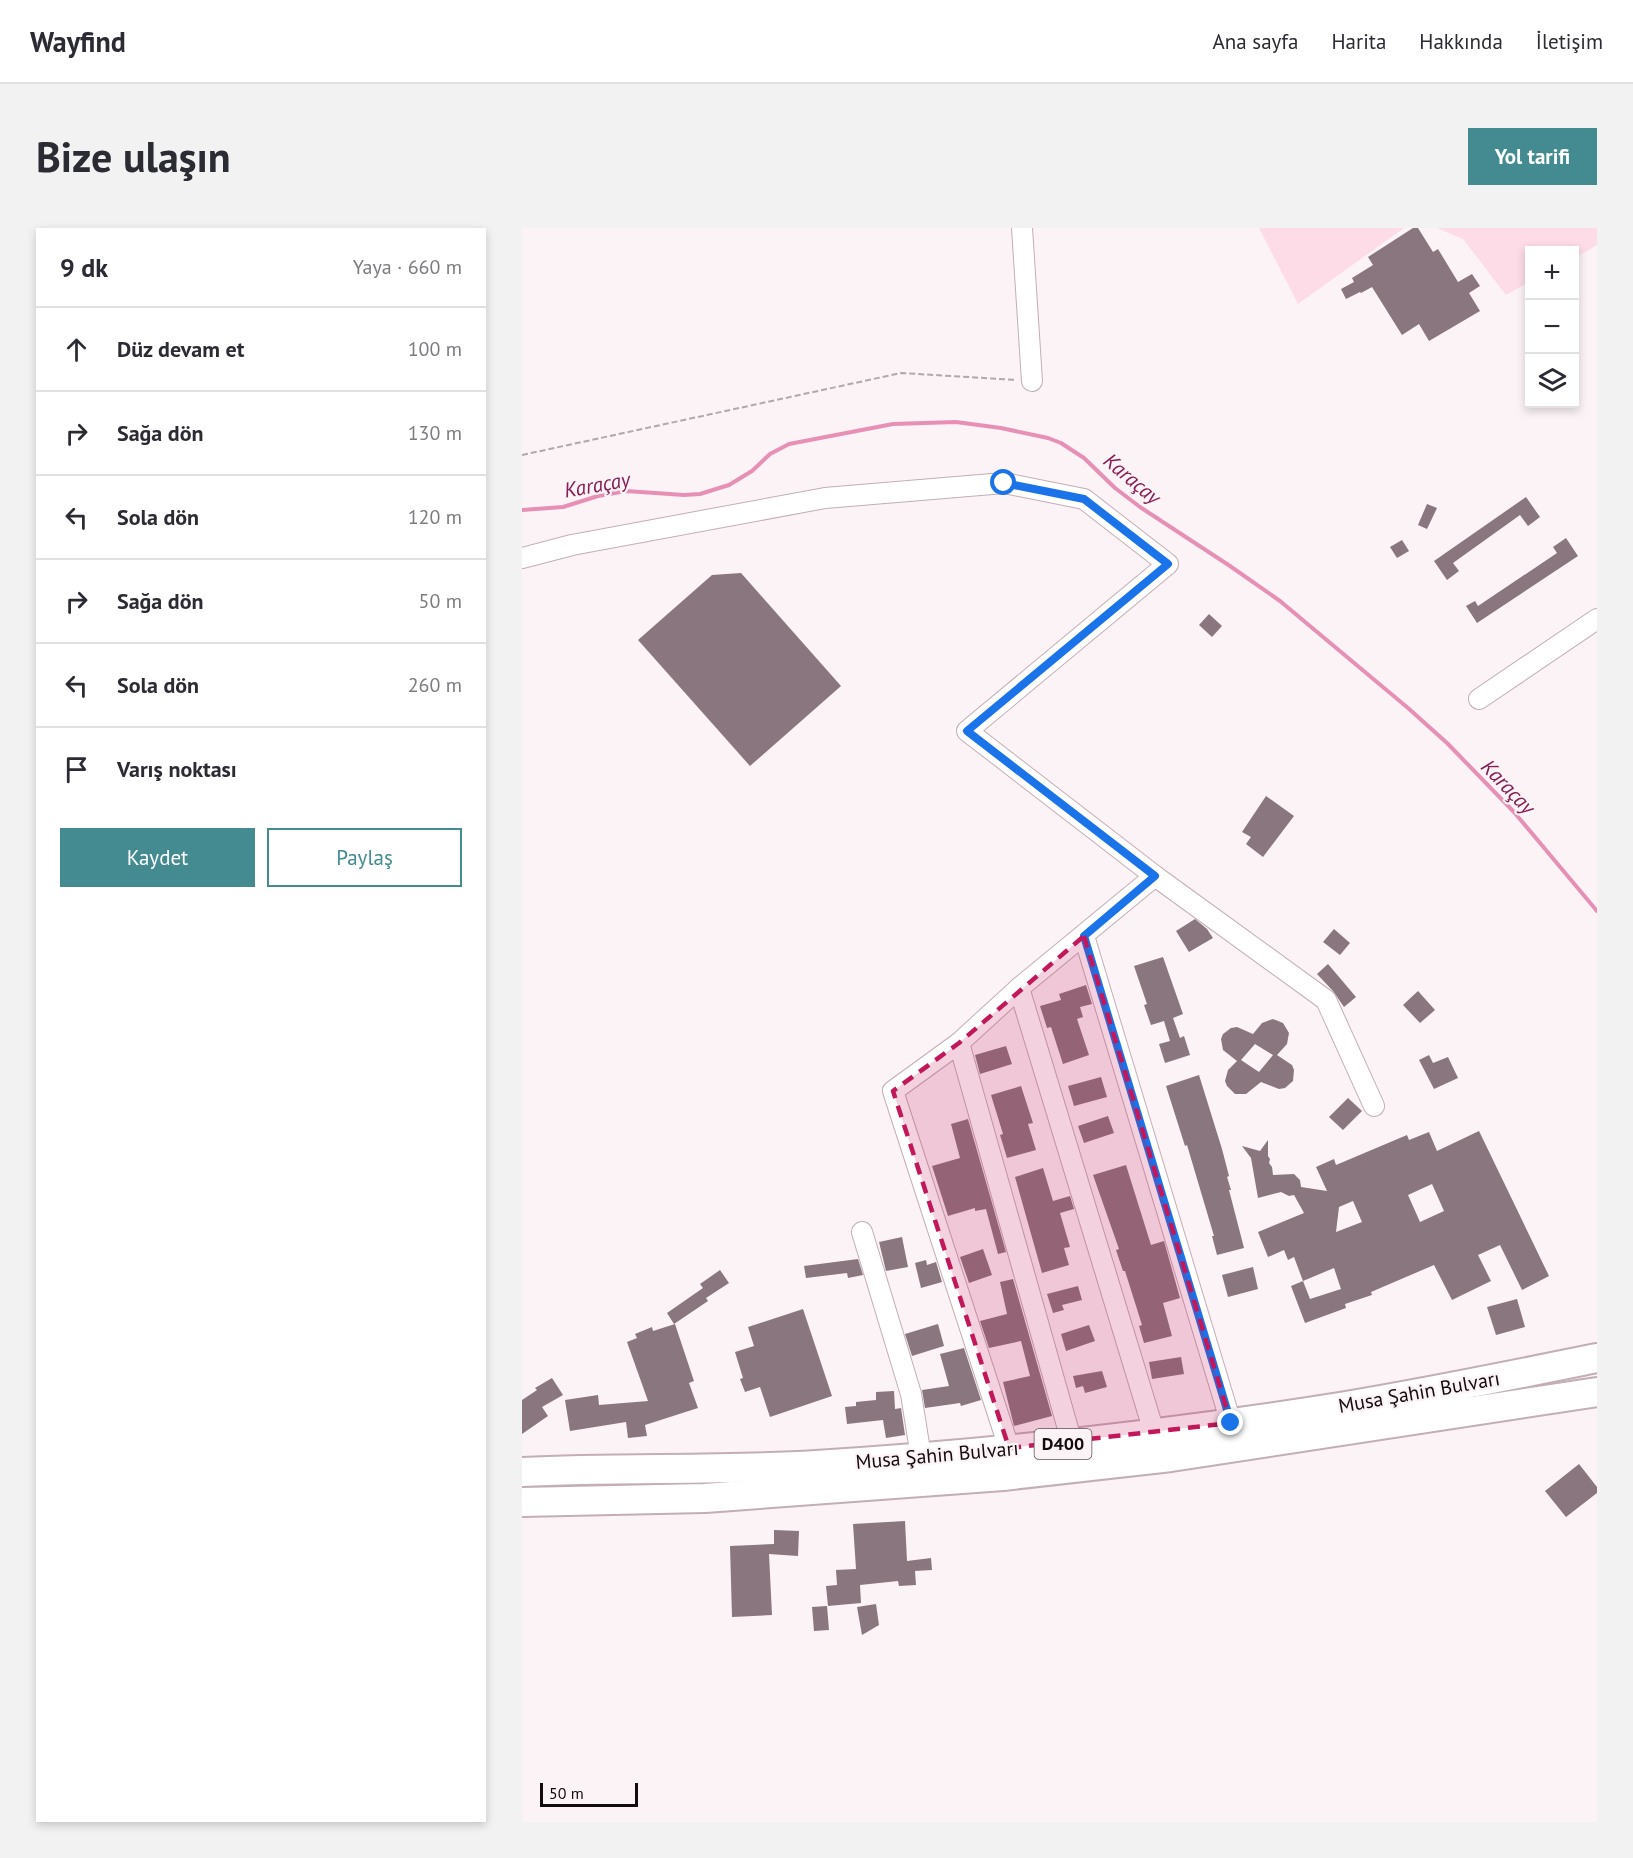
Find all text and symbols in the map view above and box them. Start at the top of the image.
text: Wayfind [30,23,126,60]
text: Ana sayfa [1213,28,1298,55]
text: Harita [1331,28,1386,55]
text: Hakkında [1419,28,1503,55]
text: İletişim [1536,28,1603,55]
button: Yol tarifi [1468,128,1597,185]
text: Bize ulaşın [36,129,231,184]
map controls [1525,246,1579,408]
button: + [1525,246,1579,300]
text: 9 dk [60,251,108,284]
text: Yaya · 660 m [353,254,462,280]
button: − [1525,300,1579,354]
icon: ahead [60,333,93,366]
text: Düz devam et [117,335,244,363]
text: 100 m [408,336,462,362]
button: layers [1525,354,1579,408]
icon: right [60,417,93,450]
text: Sağa dön [117,419,204,447]
text: 130 m [408,420,462,446]
water label: Karaçay [1098,447,1168,511]
water label: Karaçay [562,465,634,504]
route start [990,469,1016,495]
icon: left [60,501,93,534]
text: Sola dön [117,503,199,531]
text: 120 m [408,504,462,530]
icon: right [60,585,93,618]
text: Sağa dön [117,587,204,615]
text: 50 m [419,588,462,614]
icon: left [60,669,93,702]
text: Sola dön [117,671,199,699]
text: 260 m [408,672,462,698]
icon: arrive [60,753,93,786]
water label: Karaçay [1476,753,1542,821]
text: Varış noktası [117,755,237,783]
button: Kaydet [60,828,255,887]
button: Paylaş [267,828,462,887]
street label: Musa Şahin Bulvarı [1336,1365,1502,1419]
route end [1217,1409,1243,1435]
road number: D400 [1034,1429,1092,1459]
street label: Musa Şahin Bulvarı [854,1435,1020,1475]
scale bar [540,1780,638,1808]
text: 50 m [549,1783,584,1803]

